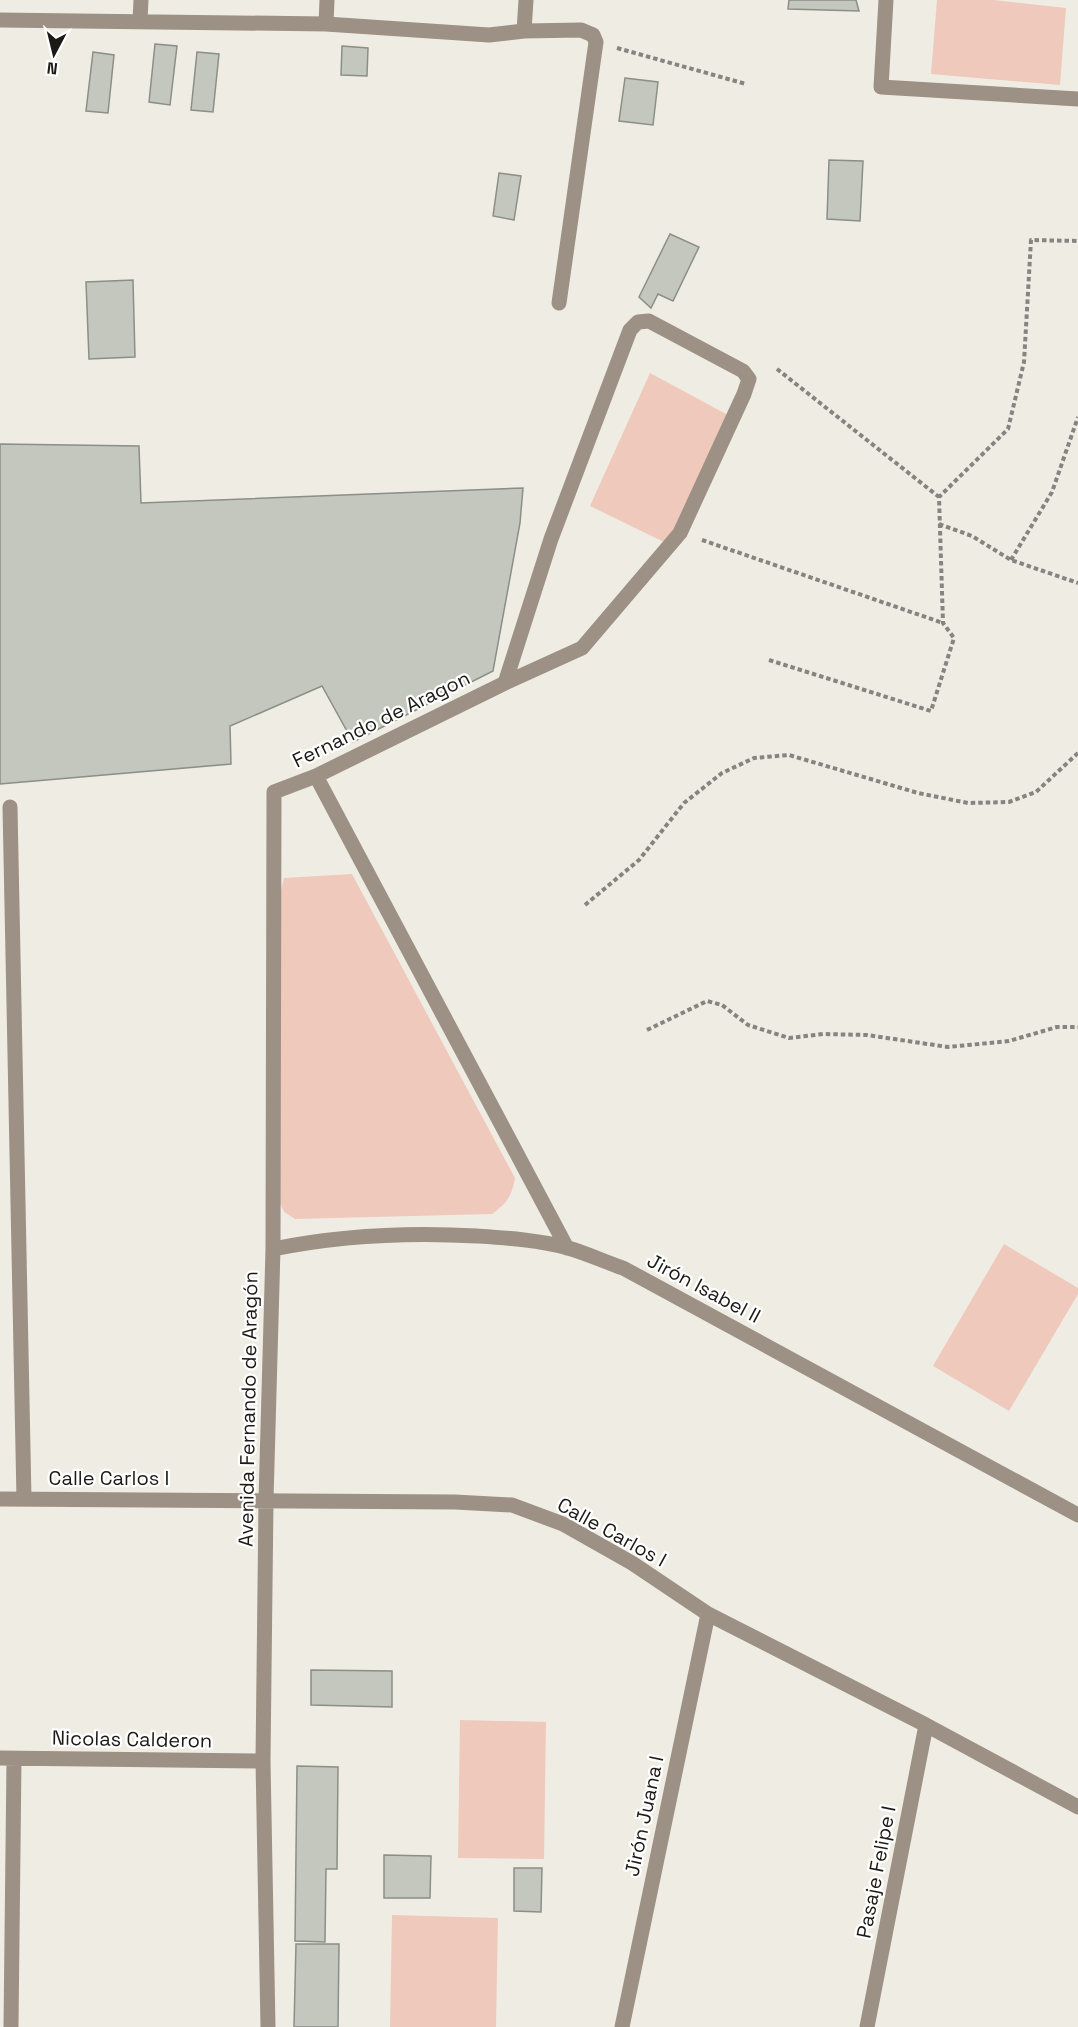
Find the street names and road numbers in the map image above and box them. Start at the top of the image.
street label: Fernando de Aragon [288,665,474,773]
street label: Jirón Isabel II [643,1247,765,1329]
street label: Avenida Fernando de Aragón [233,1271,263,1547]
street label: Calle Carlos I [49,1465,169,1491]
street label: Calle Carlos I [553,1491,671,1573]
street label: Nicolas Calderon [52,1725,212,1753]
street label: Jirón Juana I [619,1753,669,1879]
street label: Pasaje Felipe I [850,1804,902,1940]

